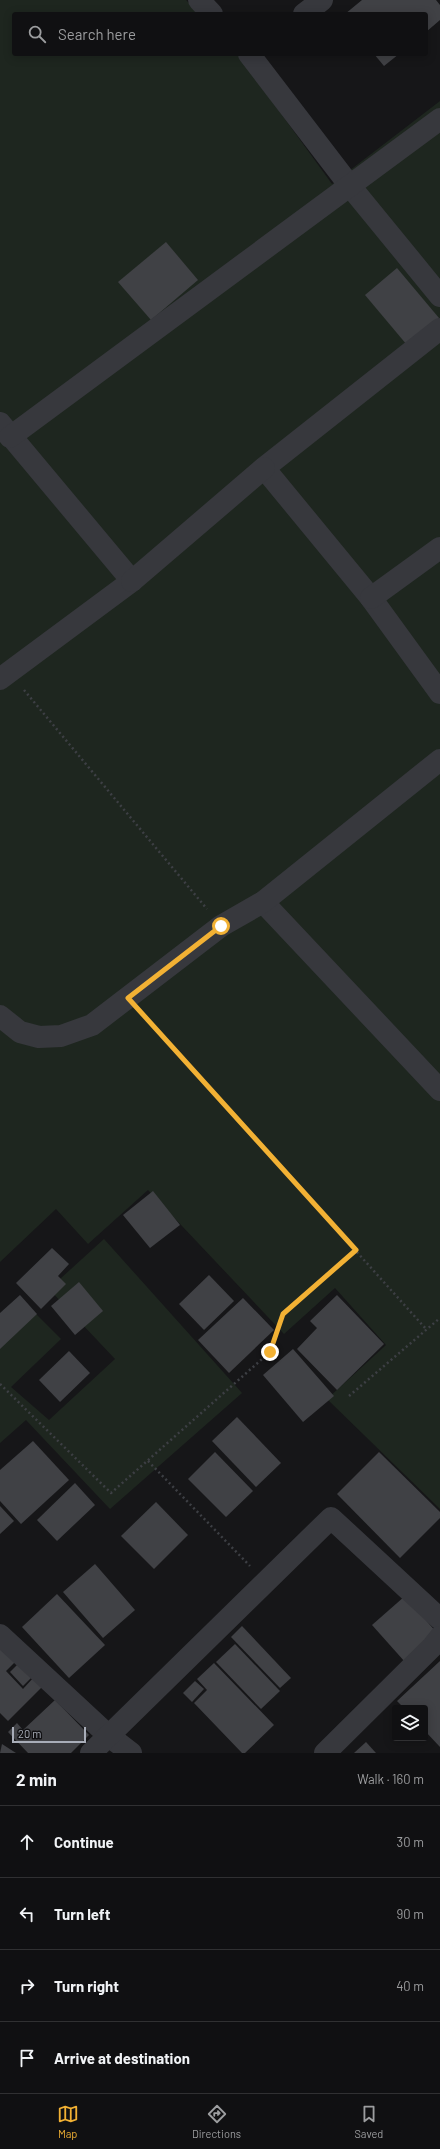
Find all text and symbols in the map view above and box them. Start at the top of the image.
search box [12,12,428,56]
icon: search [26,23,48,45]
text: Search here [58,25,136,43]
route start [212,917,230,935]
route end [261,1343,279,1361]
map controls [392,1705,428,1741]
button: layers [392,1705,428,1741]
scale bar [12,1725,86,1744]
text: 20 m [18,1727,41,1740]
text: 2 min [16,1769,57,1789]
text: Walk · 160 m [357,1771,424,1787]
icon: ahead [16,1831,38,1853]
text: Continue [54,1833,114,1851]
text: 30 m [397,1834,424,1850]
icon: left [16,1903,38,1925]
text: Turn left [54,1905,110,1923]
text: 90 m [397,1906,424,1922]
icon: right [16,1975,38,1997]
text: Turn right [54,1977,119,1995]
text: 40 m [396,1978,424,1994]
icon: arrive [16,2047,38,2069]
text: Arrive at destination [54,2049,190,2067]
tab: Map [57,2103,79,2140]
tab: Directions [192,2103,241,2140]
tab: Saved [354,2103,383,2140]

